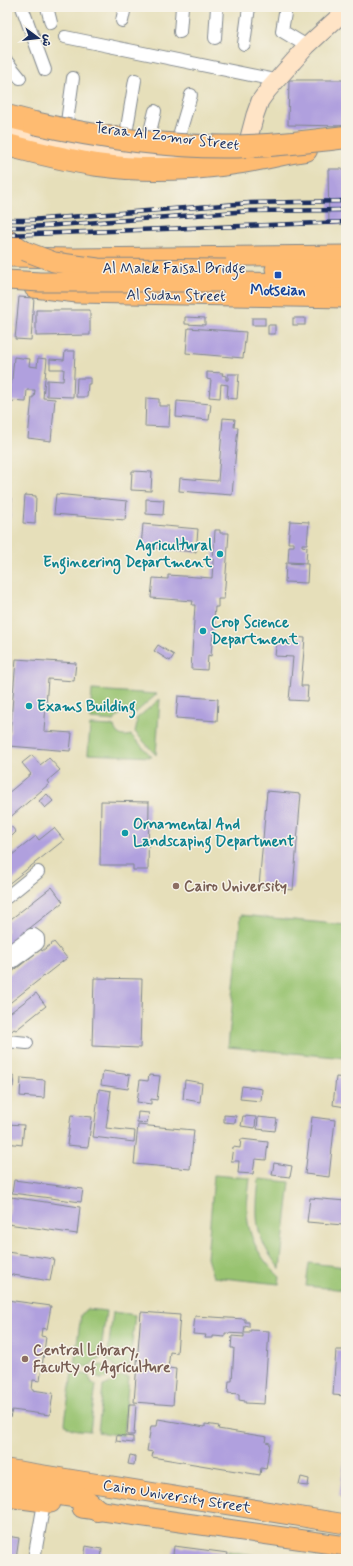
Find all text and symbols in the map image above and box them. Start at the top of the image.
north arrow [18,18,58,58]
text: ش [38,33,55,48]
street label: Teraa Al Zomor Street [94,118,241,156]
street label: Al Malek Faisal Bridge [102,259,246,280]
marker: Motseian [273,270,283,280]
place label: Motseian [250,281,306,301]
street label: Al Sudan Street [126,285,226,307]
place label: Agricultural Engineering Department [43,536,213,575]
marker: Agricultural Engineering Department [215,549,225,559]
place label: Crop Science Department [211,613,299,650]
marker: Crop Science Department [198,626,208,636]
place label: Exams Building [37,697,136,719]
marker: Exams Building [24,701,34,711]
place label: Ornamental And Landscaping Department [133,815,294,854]
marker: Ornamental And Landscaping Department [120,828,130,838]
place label: Cairo University [184,877,287,897]
marker: Cairo University [171,881,181,891]
place label: Central Library, Faculty of Agriculture [33,1341,171,1379]
marker: Central Library, Faculty of Agriculture [20,1354,30,1364]
street label: Cairo University Street [101,1475,253,1519]

